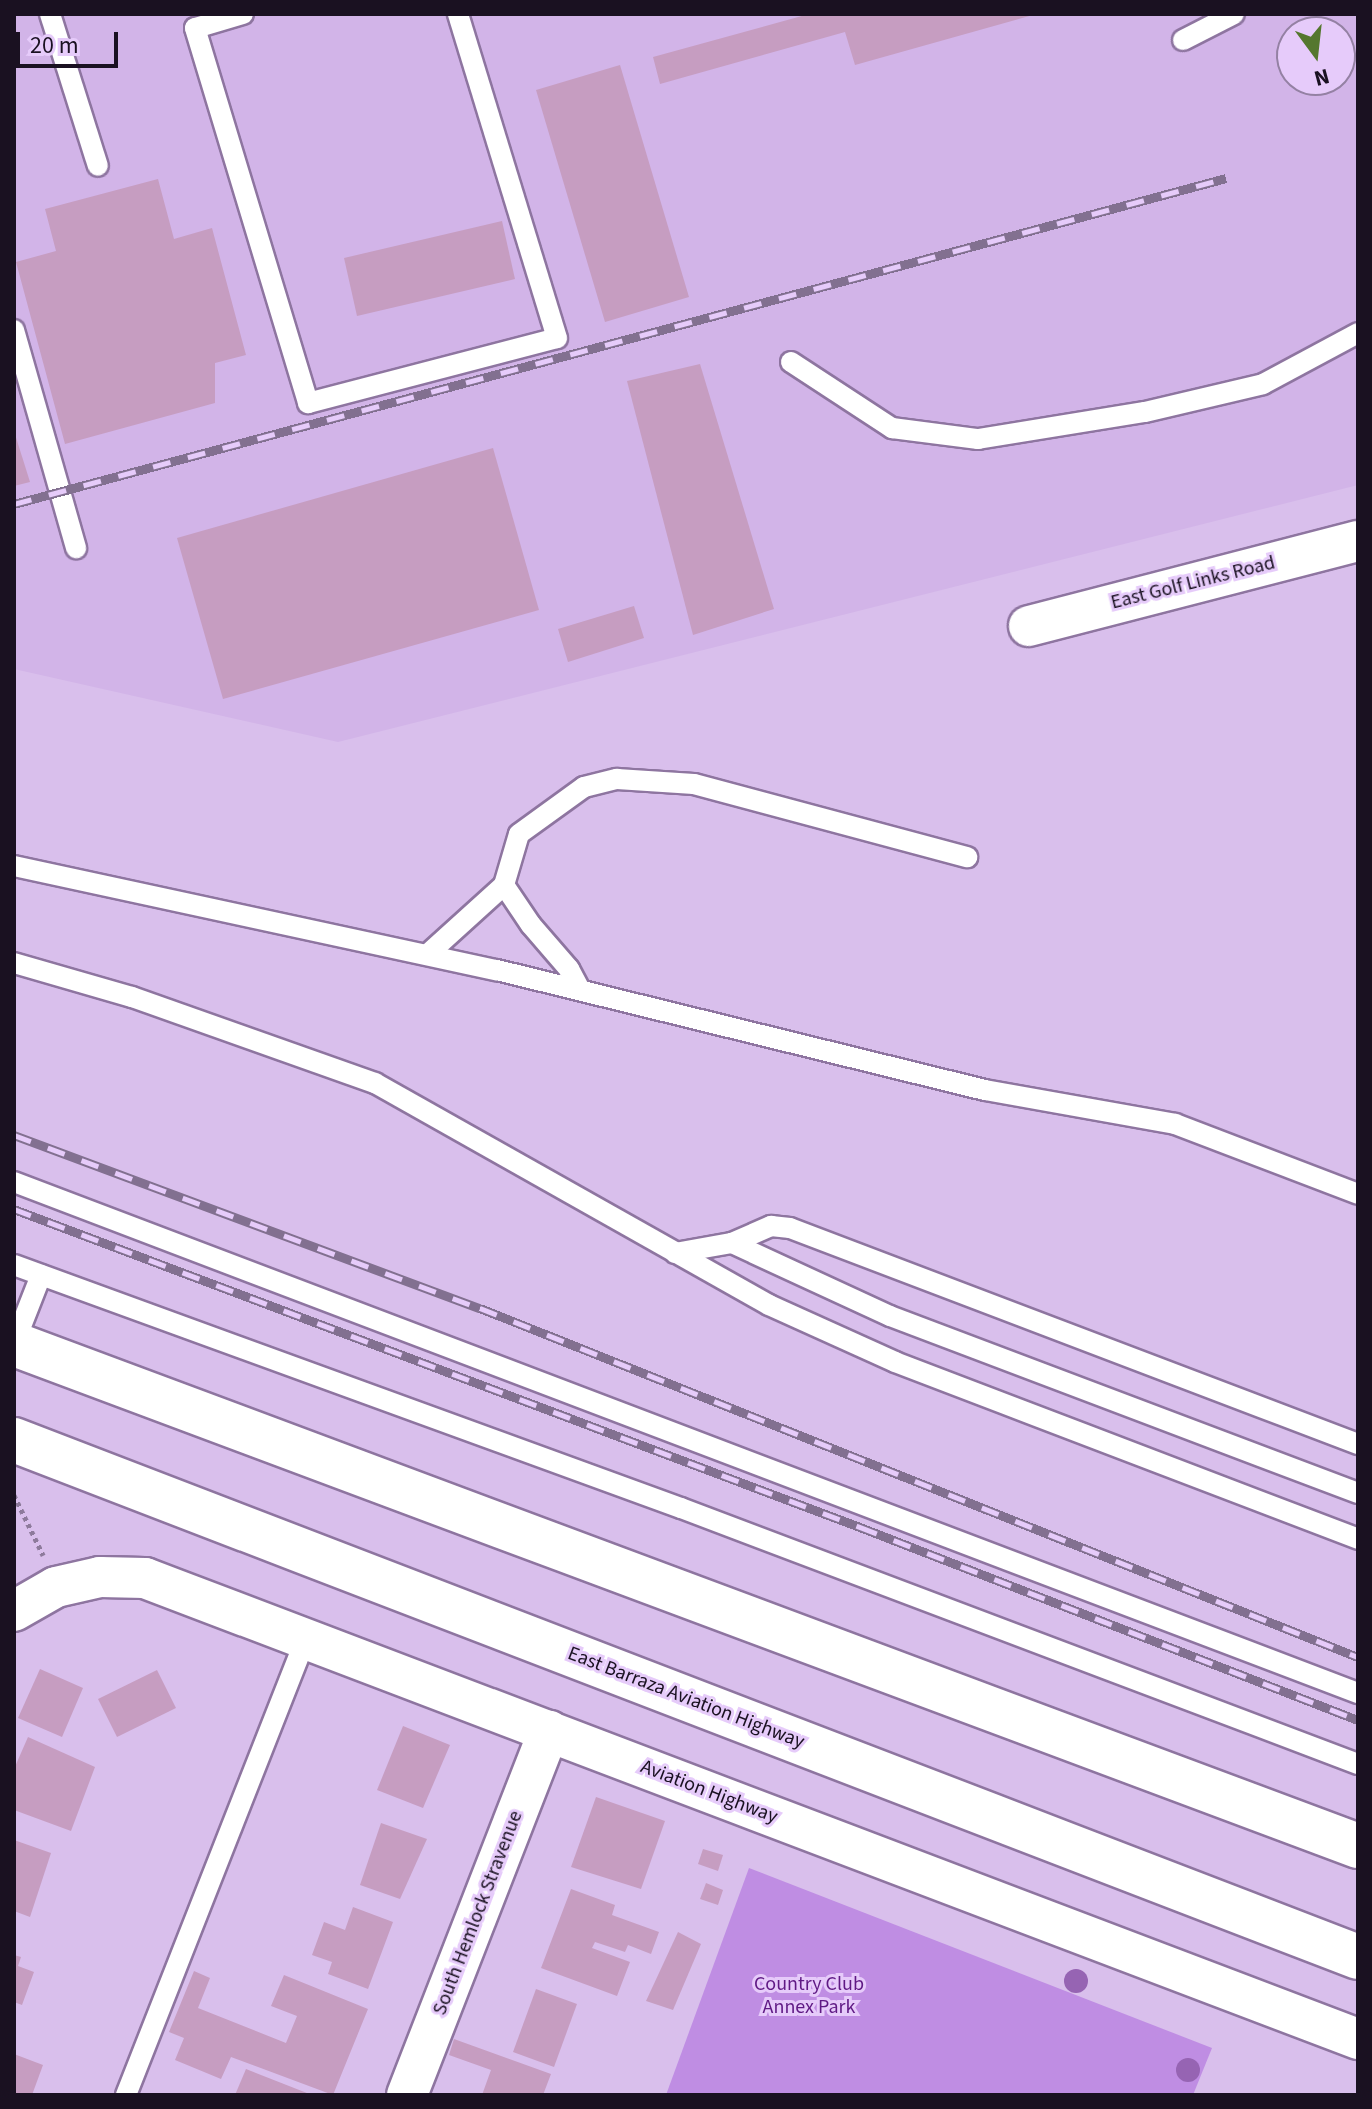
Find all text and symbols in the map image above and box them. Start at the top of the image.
scale bar [20,16,122,66]
north arrow [1276,16,1356,96]
text: 20 m [30,28,79,63]
text: N [1310,60,1333,95]
street label: East Golf Links Road [1108,551,1278,615]
street label: East Barraza Aviation Highway [564,1642,808,1754]
street label: Aviation Highway [637,1755,781,1829]
street label: South Hemlock Stravenue [428,1807,528,2019]
park label: Country Club Annex Park [754,1973,864,2020]

